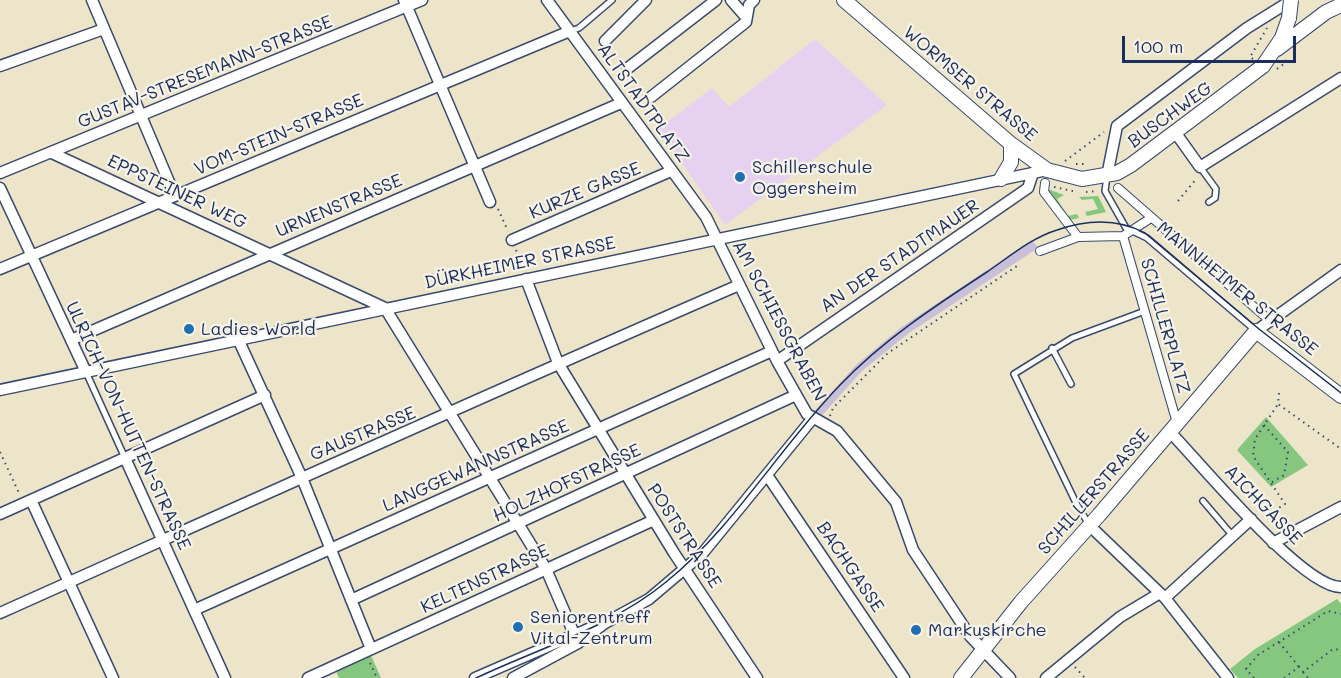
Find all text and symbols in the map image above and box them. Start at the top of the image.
street label: GUSTAV-STRESEMANN-STRASSE [75,11,335,133]
street label: WORMSER STRASSE [899,22,1041,146]
scale bar [1125,24,1299,62]
text: 100 m [1133,34,1183,58]
street label: ALTSTADTPLATZ [593,39,693,167]
street label: BUSCHWEG [1124,77,1216,153]
street label: VOM-STEIN-STRASSE [191,90,367,180]
street label: EPPSTEINER WEG [104,150,250,234]
place label: Schillerschule Oggersheim [752,156,873,198]
street label: KURZE GASSE [526,158,644,224]
street label: URNENSTRASSE [273,170,405,242]
marker: Schillerschule Oggersheim [733,170,747,184]
street label: AN DER STADTMAUER [816,195,984,317]
street label: MANNHEIMER STRASSE [1152,217,1322,361]
street label: DÜRKHEIMER STRASSE [423,232,617,294]
street label: AM SCHIESSGRABEN [727,237,831,405]
street label: SCHILLERPLATZ [1135,256,1195,396]
street label: ULRICH-VON-HUTTEN-STRASSE [61,298,195,554]
place label: Ladies World [201,318,316,340]
marker: Ladies World [182,322,196,336]
street label: GAUSTRASSE [307,402,419,466]
street label: LANGGEWANNSTRASSE [379,415,573,517]
street label: SCHILLERSTRASSE [1034,425,1154,559]
street label: HOLZHOFSTRASSE [490,439,644,527]
street label: AICHGASSE [1220,461,1306,549]
street label: POSTSTRASSE [642,480,726,592]
street label: BACHGASSE [812,518,888,616]
street label: KELTENSTRASSE [417,540,553,618]
place label: Seniorentreff Vital-Zentrum [530,606,653,648]
place label: Markuskirche [928,619,1047,641]
marker: Seniorentreff Vital-Zentrum [511,620,525,634]
marker: Markuskirche [909,623,923,637]

